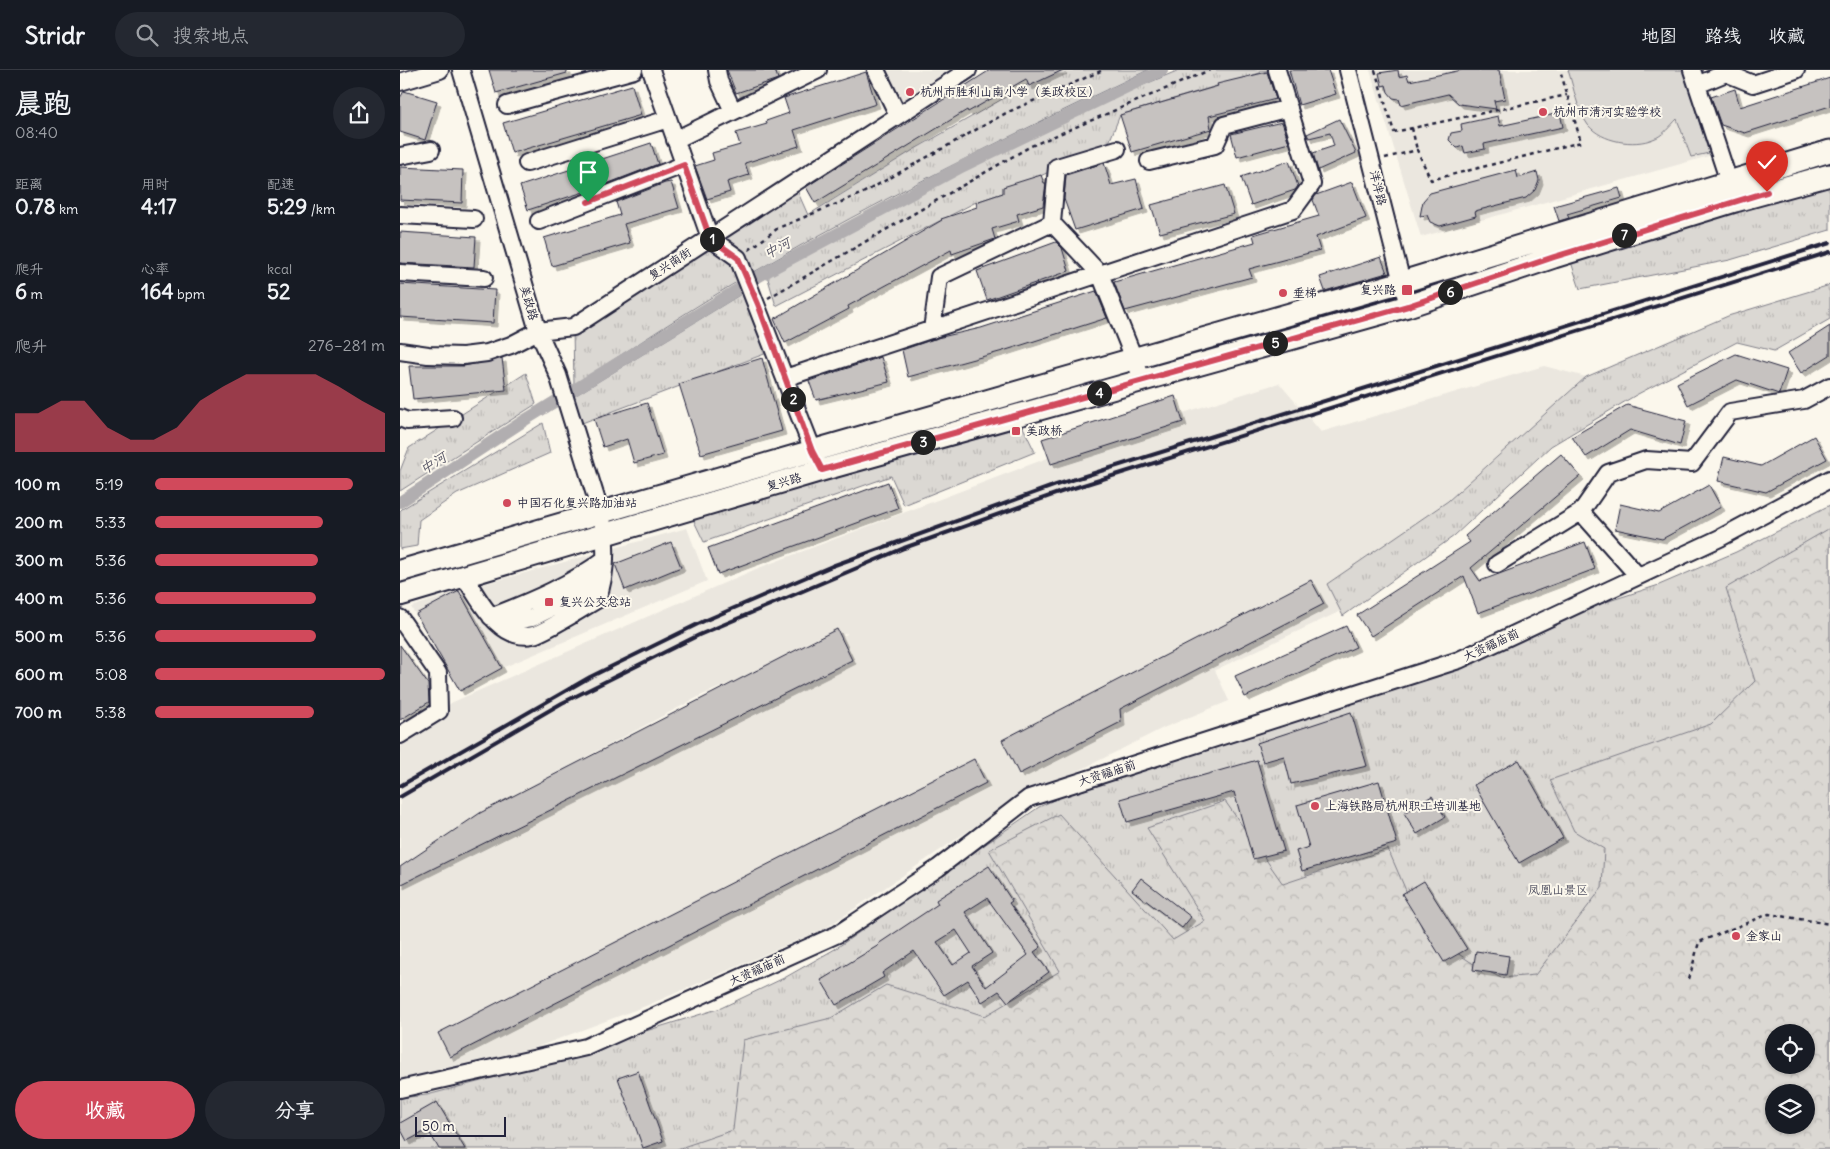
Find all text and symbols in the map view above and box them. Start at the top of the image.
search box [115,12,465,57]
text: Stridr [25,20,85,50]
icon: search [133,21,161,49]
text: 搜索地点 [173,23,249,47]
text: 地图 [1641,24,1677,47]
text: 路线 [1705,24,1741,47]
text: 收藏 [1769,24,1805,47]
place label: 杭州市胜利山南小学（美政校区） [920,84,1100,99]
text: 晨跑 [15,85,71,121]
marker: 杭州市胜利山南小学（美政校区） [904,86,916,98]
button: share [333,87,385,139]
place label: 杭州市清河实验学校 [1553,104,1661,119]
marker: 杭州市清河实验学校 [1537,106,1549,118]
text: 08:40 [15,122,58,142]
pin [1746,141,1788,192]
icon: check [1753,148,1781,176]
pin [567,151,609,202]
icon: arrive [574,158,602,186]
street label: 洋泮路 [1367,169,1390,207]
text: 距离 [15,175,43,193]
text: 用时 [141,175,169,193]
text: 配速 [267,175,295,193]
text: 0.78 [15,193,56,220]
text: 4:17 [141,193,177,220]
text: 5:29 [267,193,307,220]
text: km [56,200,78,218]
text: /km [307,200,335,218]
pin: 7 [1612,222,1636,248]
pin: 1 [700,226,724,252]
text: 7 [1621,226,1628,244]
text: 1 [710,230,715,248]
water label: 中河 [760,233,795,263]
street label: 复兴南街 [646,244,694,283]
text: 爬升 [15,260,43,278]
text: 心率 [141,260,169,278]
text: kcal [267,260,292,278]
text: 6 [15,278,27,305]
text: 164 [141,278,174,305]
text: 52 [267,278,291,305]
pin: 6 [1438,280,1462,304]
place label: 复兴路 [1360,282,1396,297]
street label: 美政路 [517,283,542,322]
marker: 复兴路 [1400,283,1414,297]
text: 6 [1446,283,1455,301]
text: m [27,285,43,303]
text: bpm [174,285,205,303]
place label: 垂梯 [1293,285,1317,300]
marker: 垂梯 [1277,287,1289,299]
pin: 5 [1262,330,1288,356]
text: 5 [1271,334,1280,352]
text: 276–281 m [308,335,385,355]
text: 爬升 [15,336,47,356]
pin: 4 [1086,380,1112,406]
text: 4 [1095,384,1104,402]
pin: 2 [780,386,806,412]
text: 2 [790,390,797,408]
place label: 美政桥 [1026,423,1063,438]
marker: 美政桥 [1010,425,1022,437]
pin: 3 [910,430,936,454]
text: 3 [920,433,927,451]
water label: 中河 [416,447,451,478]
street label: 复兴路 [764,469,803,494]
text: 100 m [15,474,60,494]
text: 5:19 [95,474,123,494]
place label: 中国石化复兴路加油站 [517,495,637,510]
marker: 中国石化复兴路加油站 [501,497,513,509]
text: 200 m [15,512,63,532]
text: 5:33 [95,512,126,532]
text: 300 m [15,550,63,570]
text: 5:36 [95,550,126,570]
text: 400 m [15,588,63,608]
text: 5:36 [95,588,126,608]
place label: 复兴公交总站 [559,594,631,609]
marker: 复兴公交总站 [543,596,555,608]
street label: 大资福庙前 [1460,625,1521,664]
text: 500 m [15,626,63,646]
text: 5:36 [95,626,126,646]
text: 600 m [15,664,63,684]
text: 5:08 [95,664,128,684]
text: 700 m [15,702,62,722]
text: 5:38 [95,702,126,722]
street label: 大资福庙前 [1076,756,1138,789]
place label: 上海铁路局杭州职工培训基地 [1325,798,1481,813]
marker: 上海铁路局杭州职工培训基地 [1309,800,1321,812]
park label: 凤凰山景区 [1528,882,1588,897]
place label: 金家山 [1746,928,1782,943]
marker: 金家山 [1730,930,1742,942]
street label: 大资福庙前 [726,950,787,989]
map controls [1765,1024,1815,1134]
button: locate [1765,1024,1815,1074]
button: 收藏 [15,1081,195,1139]
button: 分享 [205,1081,385,1139]
button: layers [1765,1084,1815,1134]
scale bar [415,1114,506,1137]
text: 50 m [422,1117,455,1135]

